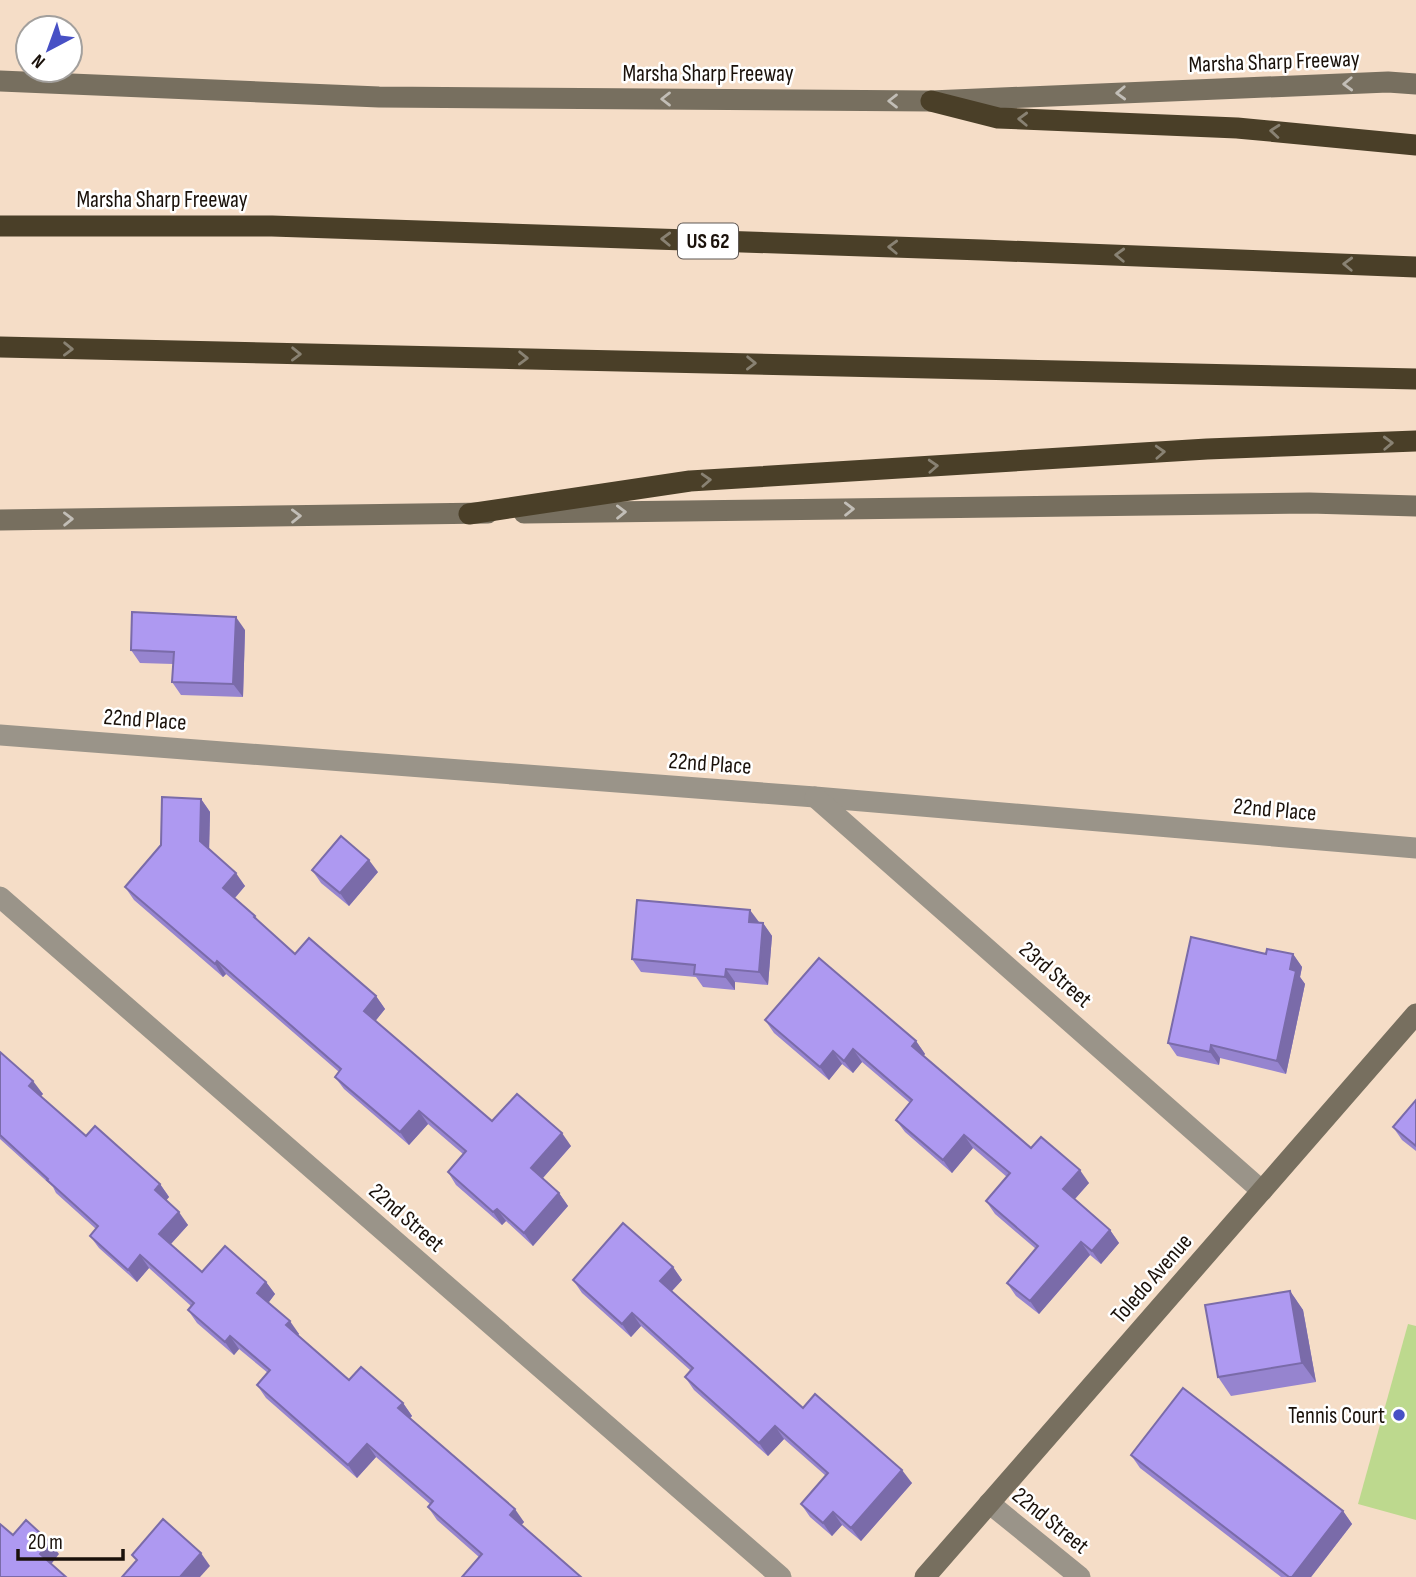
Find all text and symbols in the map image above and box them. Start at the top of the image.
north arrow [14,14,84,84]
street label: Marsha Sharp Freeway [1188,45,1360,79]
text: N [27,49,50,73]
street label: Marsha Sharp Freeway [622,60,794,88]
one-way arrow [1342,76,1353,91]
one-way arrow [1115,86,1126,101]
one-way arrow [660,91,670,107]
one-way arrow [887,93,898,109]
one-way arrow [1017,112,1028,127]
one-way arrow [1269,124,1280,139]
street label: Marsha Sharp Freeway [76,186,248,214]
road number: US 62 [678,224,738,258]
one-way arrow [660,232,671,247]
one-way arrow [887,239,898,255]
one-way arrow [1115,248,1126,263]
one-way arrow [1342,257,1353,272]
one-way arrow [63,341,74,357]
one-way arrow [290,346,301,361]
one-way arrow [518,351,529,366]
one-way arrow [745,356,756,371]
one-way arrow [1382,435,1393,450]
one-way arrow [1155,445,1166,460]
one-way arrow [928,459,939,474]
one-way arrow [701,472,712,487]
one-way arrow [843,501,854,516]
one-way arrow [616,504,627,519]
one-way arrow [291,508,301,524]
one-way arrow [63,511,74,527]
street label: 22nd Place [102,703,187,737]
street label: 22nd Place [667,747,752,781]
street label: 22nd Place [1232,792,1318,828]
street label: 23rd Street [1013,936,1097,1014]
street label: 22nd Street [363,1177,450,1258]
street label: Toledo Avenue [1105,1228,1198,1329]
place label: Tennis Court [1288,1402,1385,1430]
marker: Tennis Court [1391,1407,1407,1423]
street label: 22nd Street [1006,1481,1094,1560]
scale bar [18,1518,122,1562]
text: 20 m [28,1530,63,1555]

